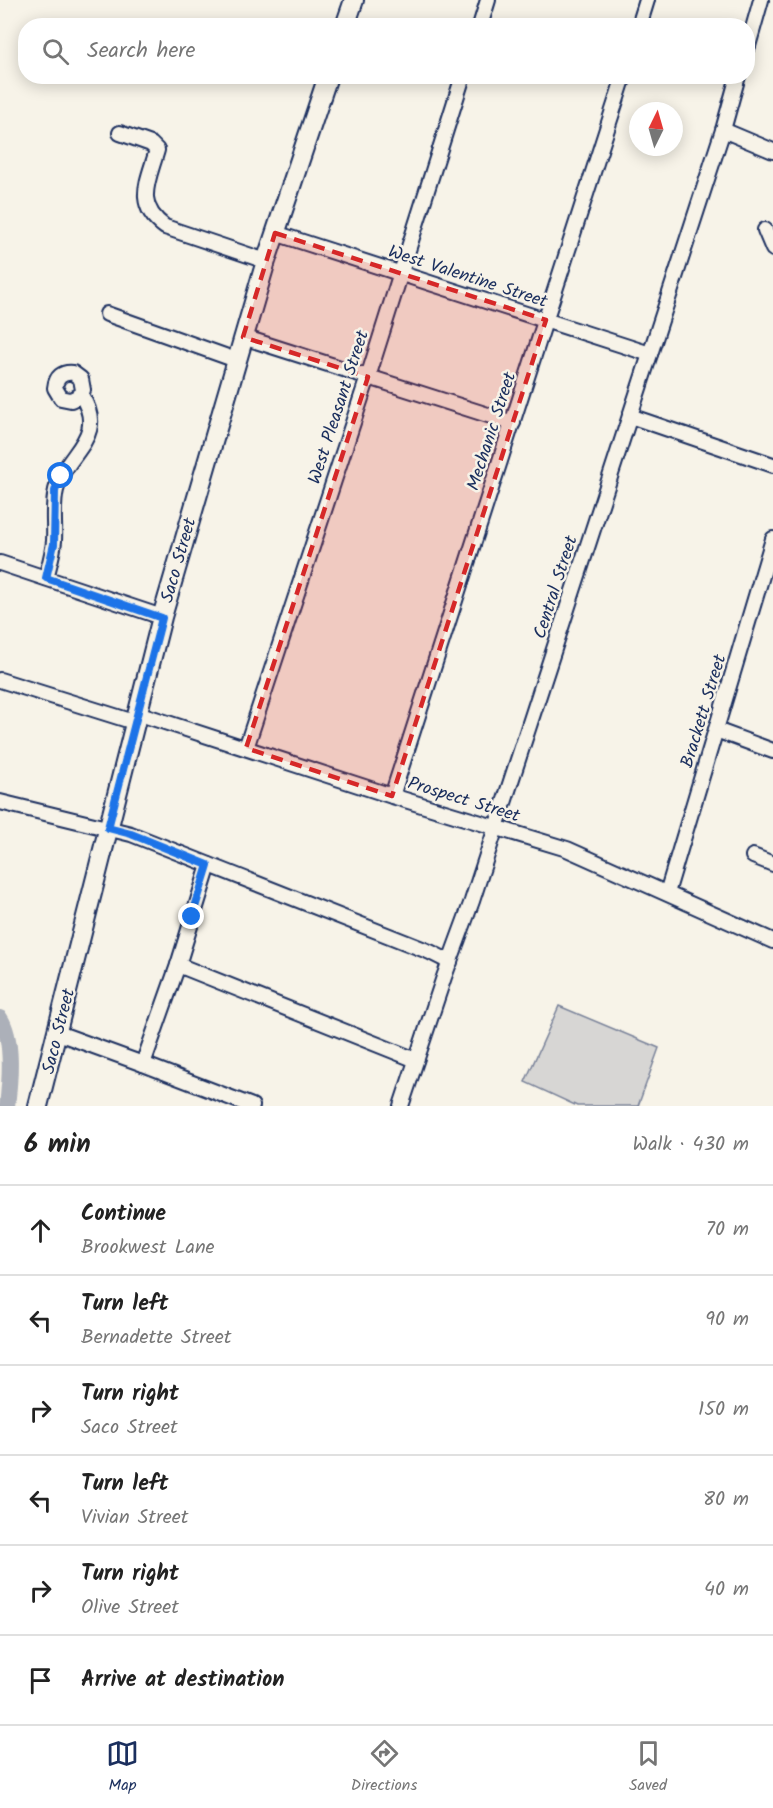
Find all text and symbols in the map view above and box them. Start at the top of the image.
search box [18,18,755,84]
text: Search here [87,34,195,69]
icon: search [39,35,72,68]
north arrow [629,102,683,156]
street label: West Valentine Street [384,238,552,317]
street label: West Pleasant Street [301,326,378,488]
street label: Mechanic Street [460,367,526,495]
route start [47,462,73,488]
street label: Saco Street [154,514,206,606]
street label: Central Street [526,531,587,643]
street label: Brackett Street [673,650,736,772]
street label: Prospect Street [404,770,524,832]
route end [178,903,204,929]
street label: Saco Street [35,985,84,1077]
text: 6 min [24,1124,91,1166]
text: Walk · 430 m [633,1129,749,1161]
text: Continue [81,1197,166,1232]
icon: ahead [24,1214,57,1247]
text: 70 m [706,1214,749,1246]
text: Brookwest Lane [81,1232,215,1264]
text: Turn left [81,1287,168,1322]
icon: left [24,1304,57,1337]
text: 90 m [705,1304,749,1336]
text: Bernadette Street [81,1322,232,1354]
text: Turn right [81,1377,179,1412]
icon: right [24,1394,57,1427]
text: 150 m [698,1394,749,1426]
text: Saco Street [81,1412,178,1444]
text: Turn left [81,1467,168,1502]
icon: left [24,1484,57,1517]
text: 80 m [703,1484,749,1516]
text: Vivian Street [81,1502,188,1534]
text: Turn right [81,1557,179,1592]
icon: right [24,1574,57,1607]
text: 40 m [704,1574,749,1606]
text: Olive Street [81,1592,179,1624]
text: Arrive at destination [81,1663,284,1698]
icon: arrive [24,1664,57,1697]
tab: Map [106,1737,139,1798]
tab: Directions [351,1737,417,1798]
tab: Saved [629,1737,667,1798]

